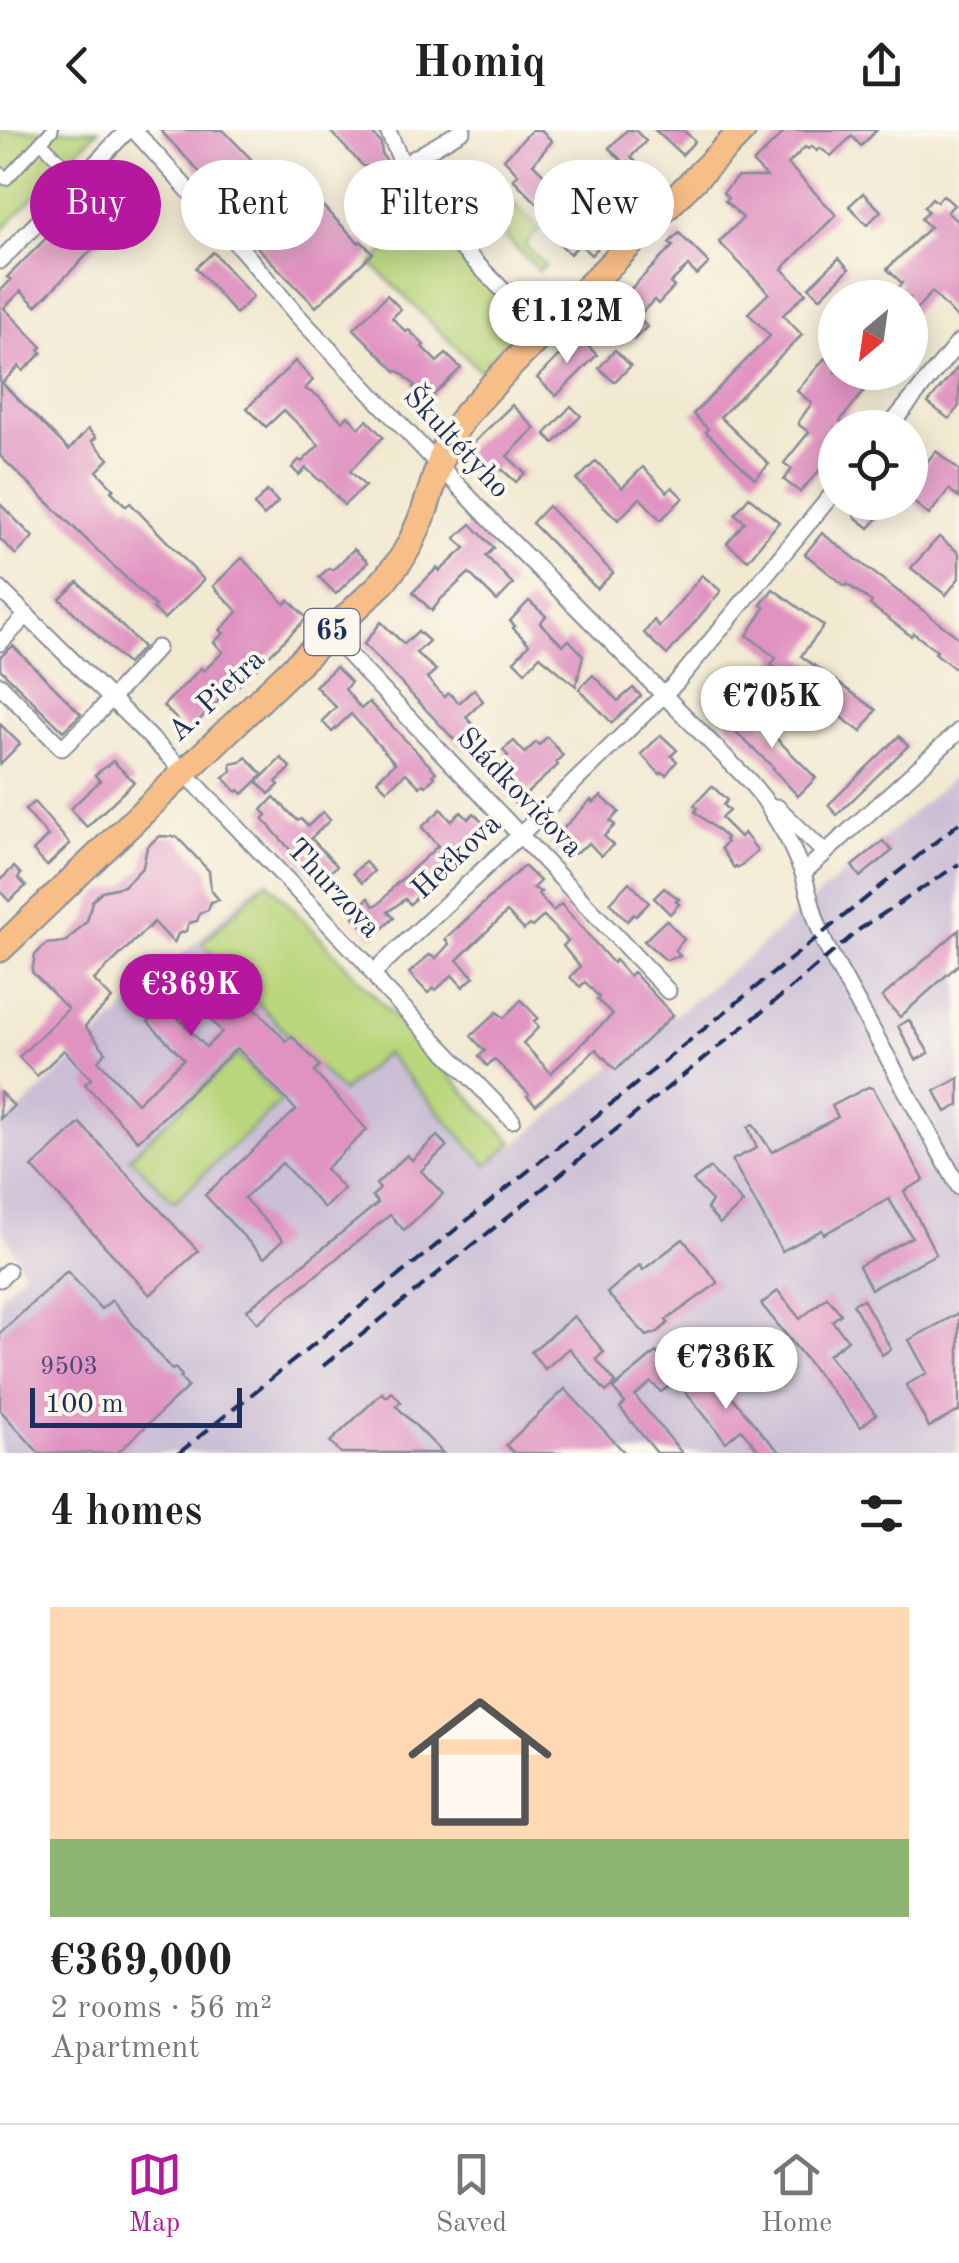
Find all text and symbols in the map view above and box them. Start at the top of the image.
icon: back [50,38,105,93]
icon: share [854,38,909,93]
text: Homiq [413,42,546,87]
chip: Buy [30,160,161,250]
chip: Rent [181,160,324,250]
chip: Filters [344,160,514,250]
chip: New [534,160,674,250]
north arrow [818,280,928,390]
map controls [818,280,928,520]
pin: €1.12M [486,281,648,366]
text: €1.12M [511,297,623,329]
street label: Škultétyho [397,378,518,505]
button: locate [818,410,928,520]
road number: 65 [304,609,360,655]
street label: A. Pietra [163,644,271,748]
pin: €705K [702,666,842,751]
text: €705K [723,682,821,714]
street label: Sládkovičova [450,723,588,864]
street label: Hečkova [407,809,507,905]
street label: Thurzova [280,834,386,944]
pin: €369K [121,954,261,1039]
text: €369K [142,970,240,1002]
pin: €736K [656,1327,796,1412]
text: €736K [677,1343,775,1375]
house number: 9503 [40,1355,98,1380]
scale bar [30,1383,242,1428]
text: 100 m [45,1391,124,1419]
icon: filters [854,1486,909,1541]
text: 4 homes [50,1492,202,1534]
icon: home [390,1672,570,1852]
text: €369,000 [50,1942,232,1984]
text: 2 rooms · 56 m² [50,1993,272,2025]
text: Apartment [50,2033,200,2065]
tab: Map [127,2147,182,2242]
tab: Saved [436,2147,507,2242]
tab: Home [761,2147,832,2242]

